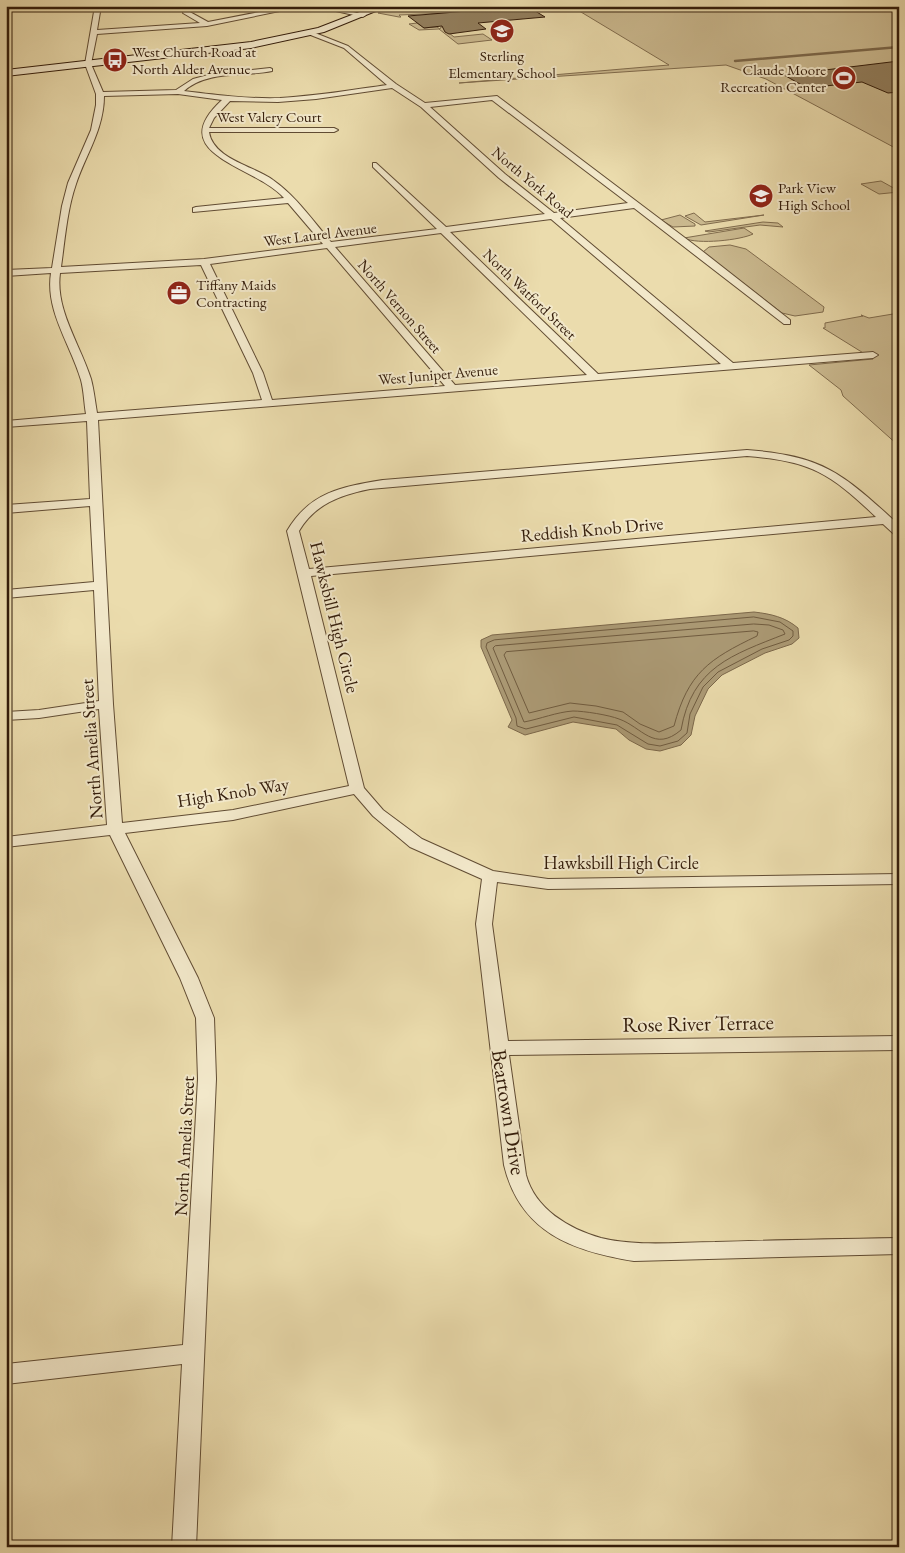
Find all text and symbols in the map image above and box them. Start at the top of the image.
school or university icon: Sterling Elementary School [489,18,515,44]
place label: West Church Road at North Alder Avenue [132,42,256,78]
place label: Sterling Elementary School [448,46,556,82]
bus stop icon: West Church Road at North Alder Avenue [102,47,128,73]
place label: Claude Moore Recreation Center [720,60,826,96]
sports icon: Claude Moore Recreation Center [831,65,857,91]
street label: West Valery Court [217,107,322,126]
street label: North York Road [488,142,578,222]
place label: Park View High School [778,178,851,214]
school or university icon: Park View High School [748,183,774,209]
street label: West Laurel Avenue [262,218,378,250]
street label: North Watford Street [479,244,581,344]
street label: North Vernon Street [354,255,446,357]
place label: Tiffany Maids Contracting [196,275,276,311]
office icon: Tiffany Maids Contracting [166,280,192,306]
street label: West Juniper Avenue [377,359,499,389]
street label: Reddish Knob Drive [520,511,664,547]
street label: Hawksbill High Circle [305,539,365,695]
street label: North Amelia Street [75,678,107,820]
street label: High Knob Way [175,772,291,812]
street label: Hawksbill High Circle [543,851,699,874]
street label: Rose River Terrace [622,1008,774,1038]
street label: Beartown Drive [486,1047,532,1177]
street label: North Amelia Street [169,1075,199,1217]

